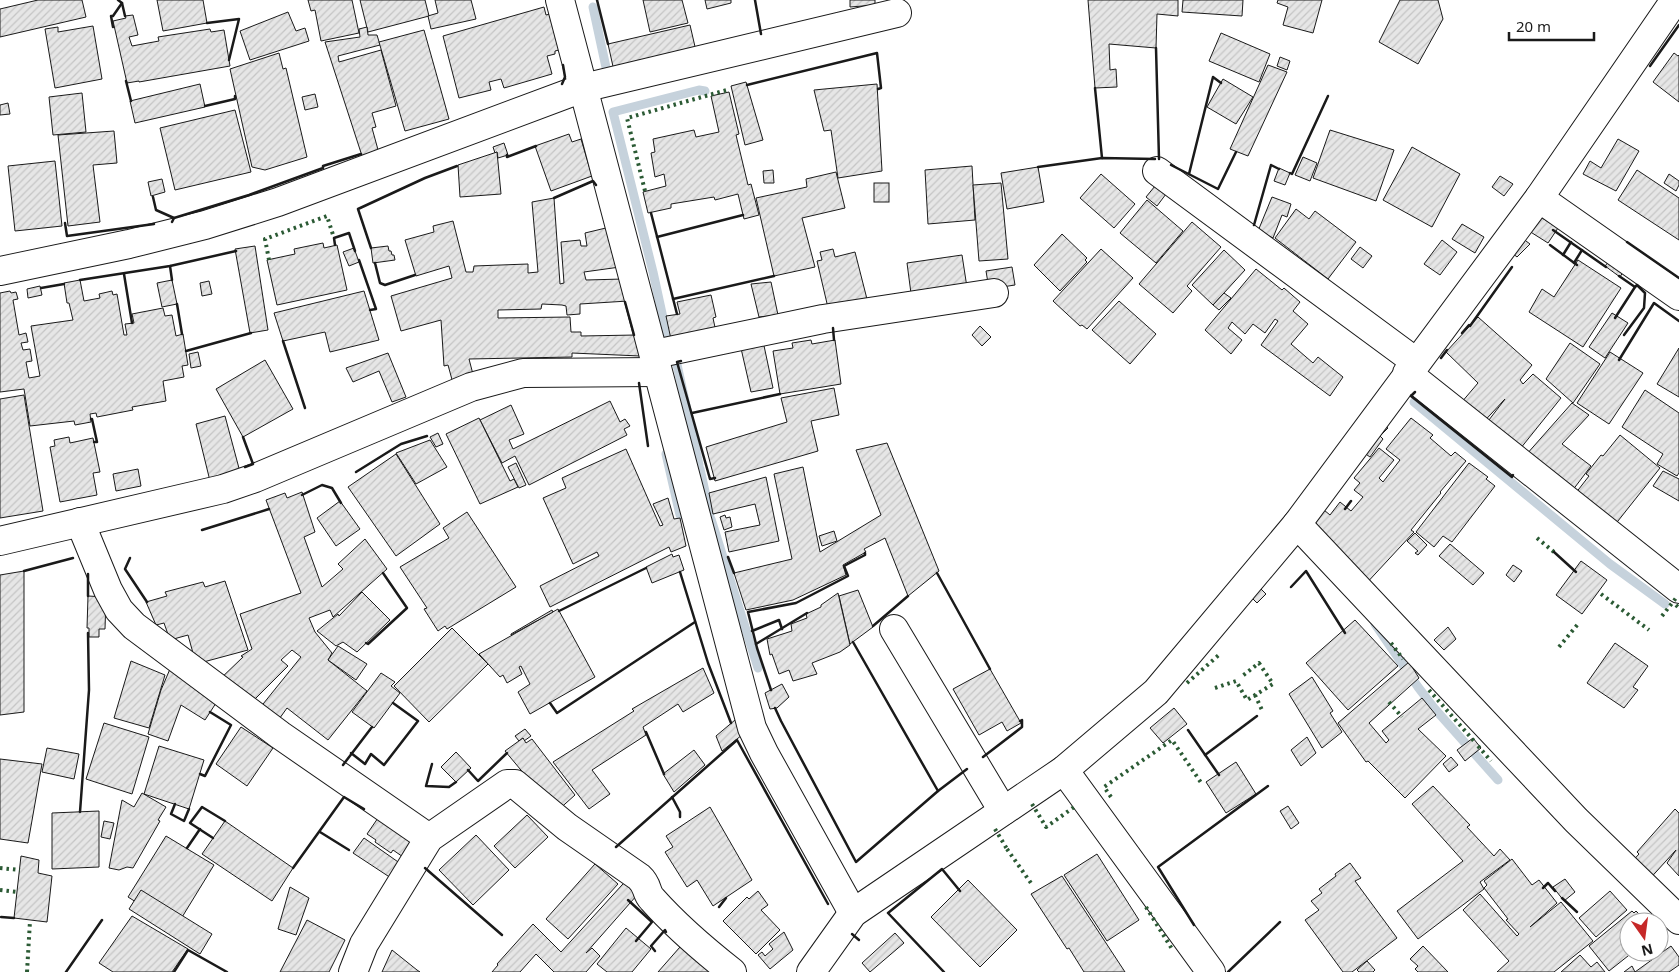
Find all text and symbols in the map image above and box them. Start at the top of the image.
scale bar [1509,10,1594,42]
text: 20 m [1516,16,1551,36]
north arrow [1619,912,1669,962]
text: N [1639,940,1655,961]

